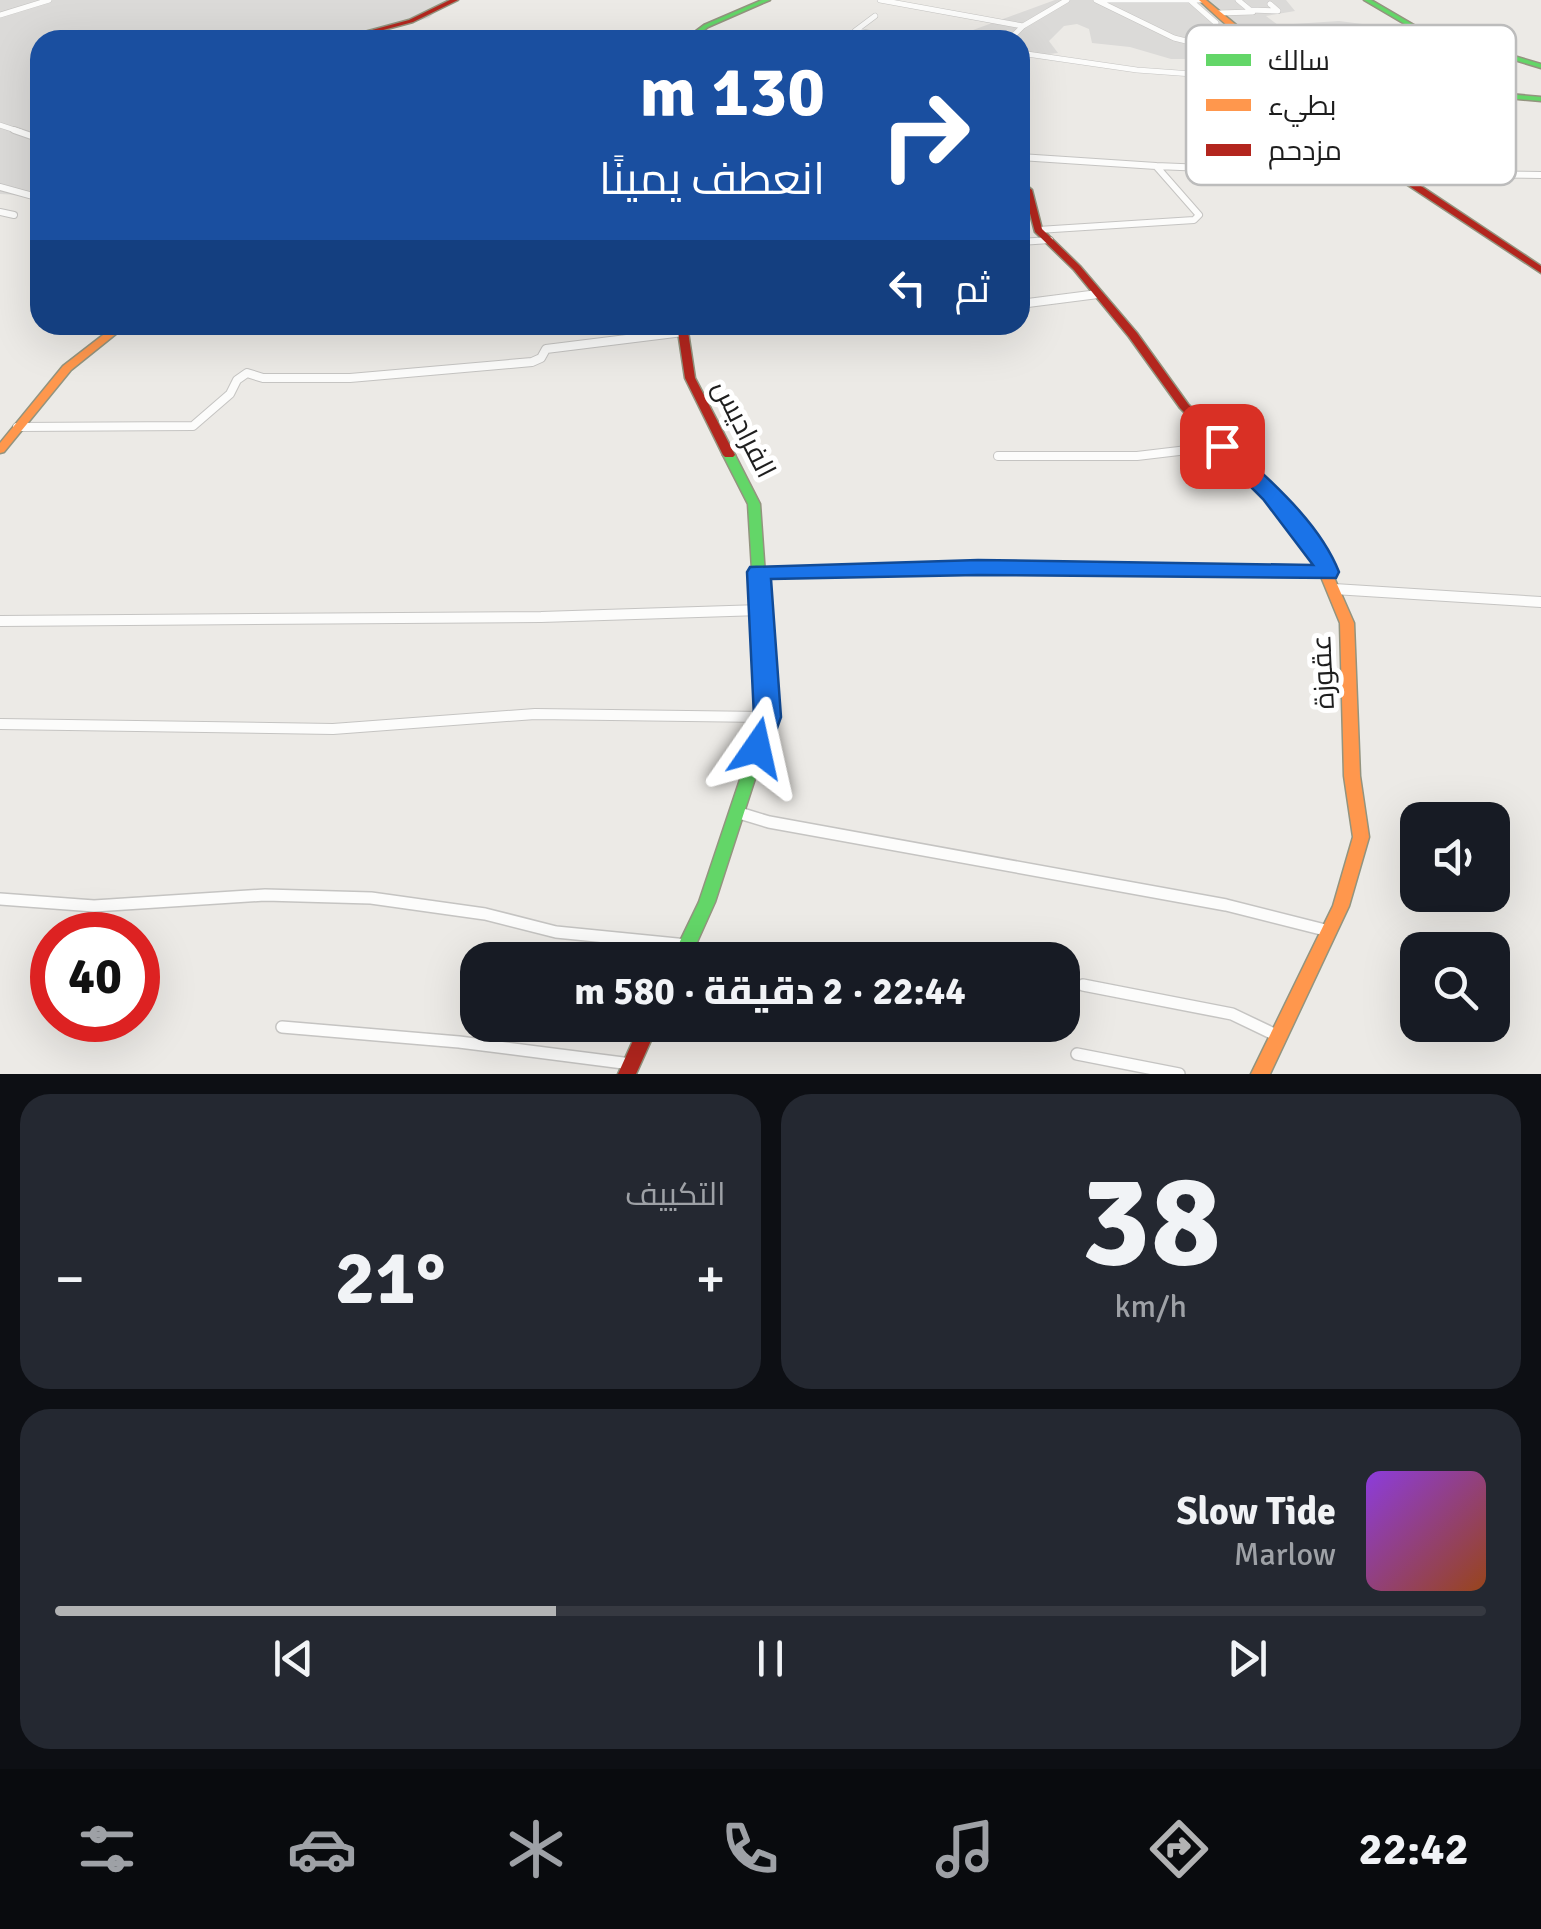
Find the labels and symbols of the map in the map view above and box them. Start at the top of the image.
legend [1186,25,1516,185]
text: سالك [1268,44,1330,78]
text: بطيء [1268,89,1336,127]
text: مزدحم [1268,134,1342,170]
street label: الفراديس [705,375,783,483]
pin [1180,404,1265,489]
street label: عقوزة [1304,634,1342,710]
position arrow [705,696,809,800]
speed limit sign: 40 [30,912,160,1042]

